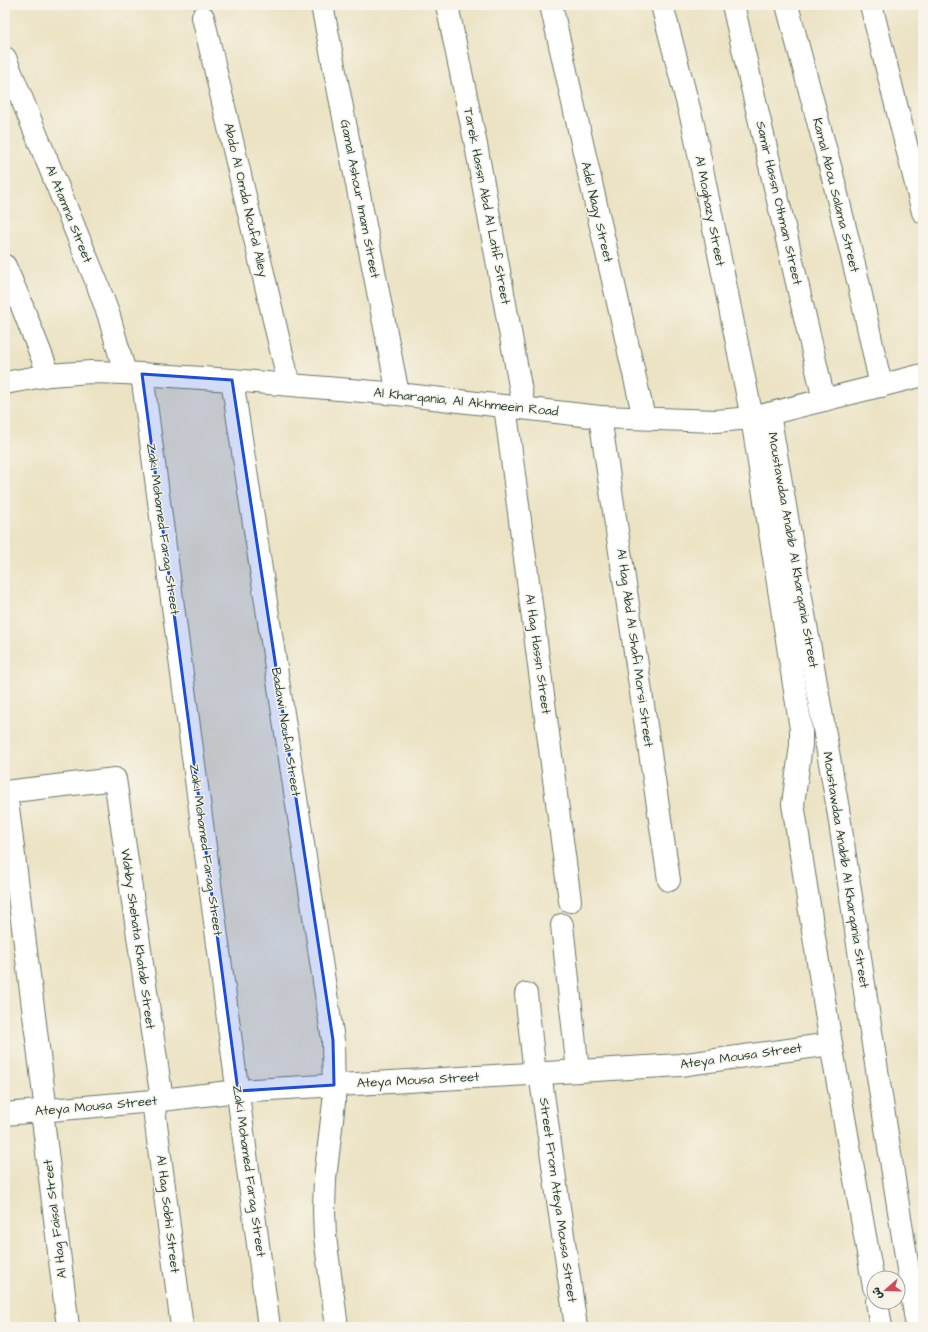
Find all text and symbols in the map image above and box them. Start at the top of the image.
street label: Tarek Hassn Abd Al Latif Street [459,106,515,307]
street label: Kamal Abou Salama Street [808,116,864,275]
street label: Gamal Ashour Imam Street [336,118,384,281]
street label: Samir Hassn Othman Street [751,119,807,287]
street label: Abdo Al Omda Noufal Alley [218,121,273,279]
street label: Al Moghazy Street [689,154,730,269]
street label: Adel Nagy Street [576,160,618,265]
street label: Al Atamna Street [41,162,97,266]
street label: Al Kharqania, Al Akhmeein Road [373,383,560,421]
street label: Moustawdaa Anabib Al Kharqania Street [763,431,823,670]
street label: Zaki Mohamed Farag Street [141,442,184,617]
street label: Al Hag Abd Al Shafi Morsi Street [611,548,658,749]
street label: Al Hag Hassn Street [520,593,555,716]
street label: Badawi Noufal Street [267,666,305,799]
street label: Moustawdaa Anabib Al Kharqania Street [818,750,874,990]
street label: Zaki Mohamed Farag Street [184,763,227,938]
street label: Wahby Shehata Khatab Street [115,847,160,1031]
street label: Ateya Mousa Street [679,1038,804,1074]
street label: Ateya Mousa Street [356,1068,481,1093]
street label: Zaki Mohamed Farag Street [227,1084,270,1259]
street label: Ateya Mousa Street [34,1092,159,1121]
street label: Street From Ateya Mousa Street [534,1096,581,1305]
street label: Al Hag Sobhi Street [151,1154,184,1275]
street label: Al Hag Faisal Street [39,1157,72,1280]
north arrow [866,1270,906,1310]
text: ش [868,1285,886,1302]

